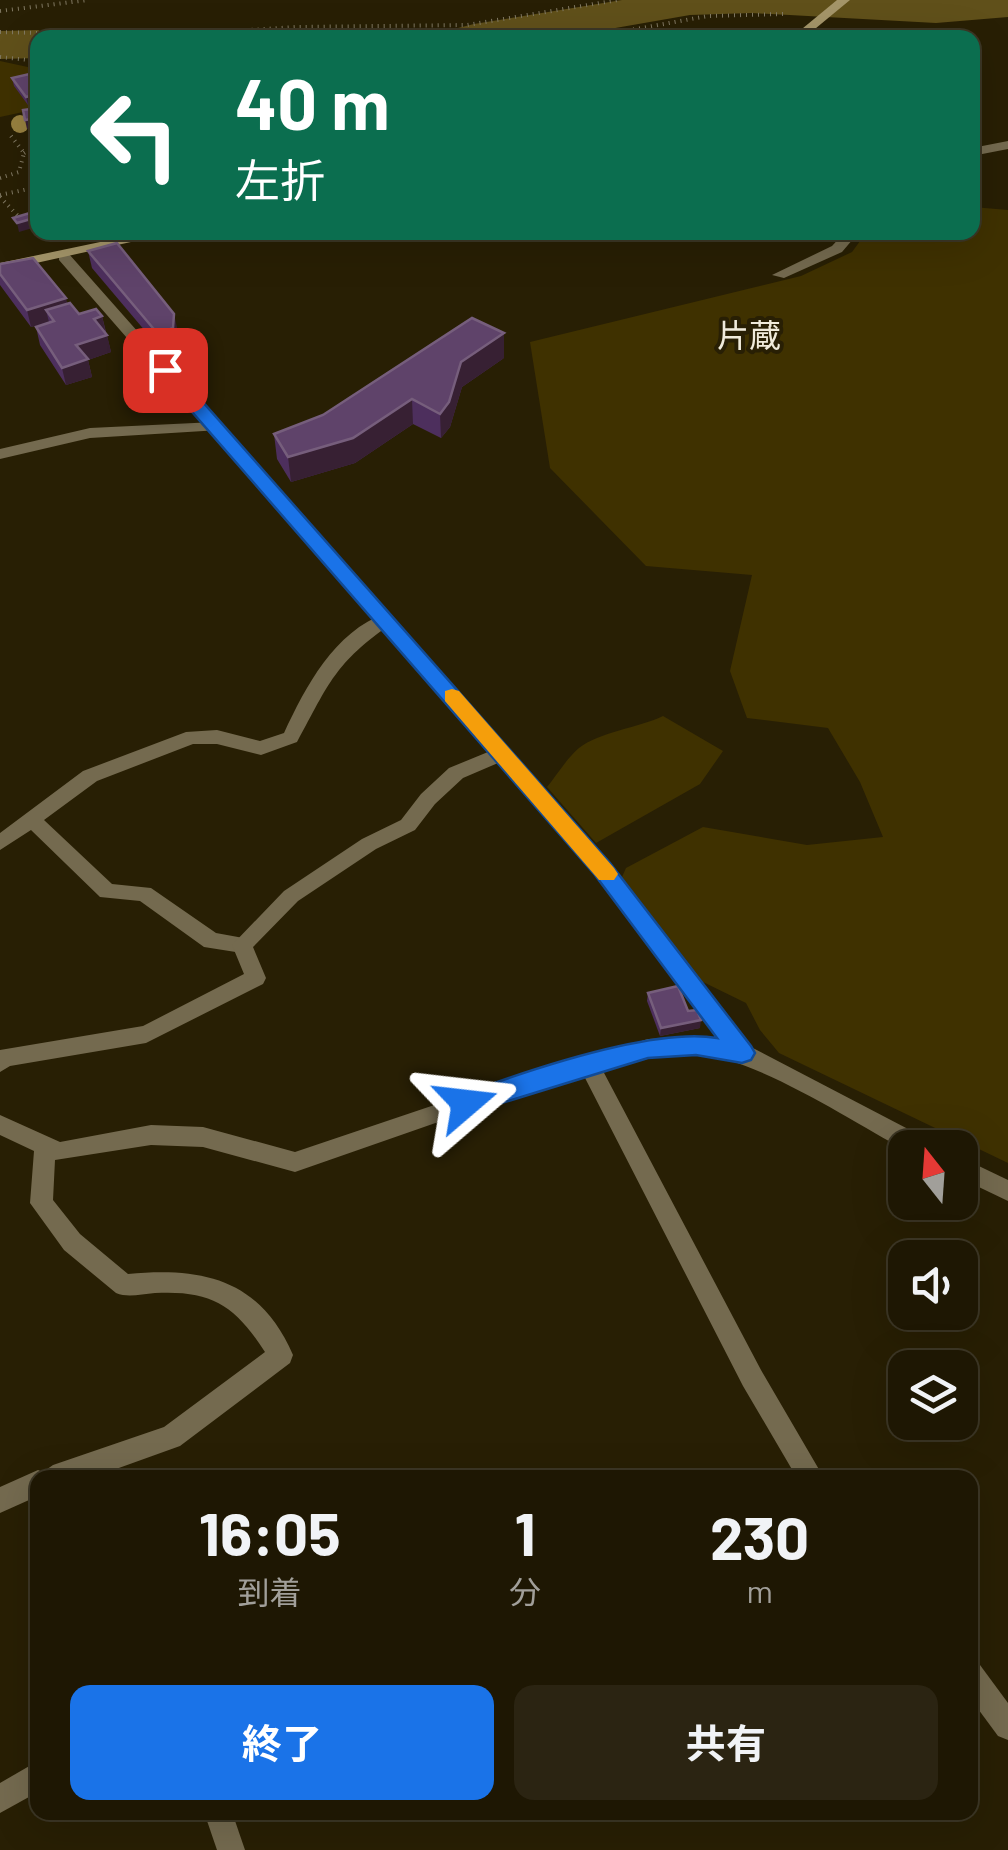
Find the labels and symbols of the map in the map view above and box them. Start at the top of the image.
district label: 片蔵 [717,315,781,353]
pin [123,328,208,413]
position arrow [414,1051,518,1155]
north arrow [888,1130,978,1220]

